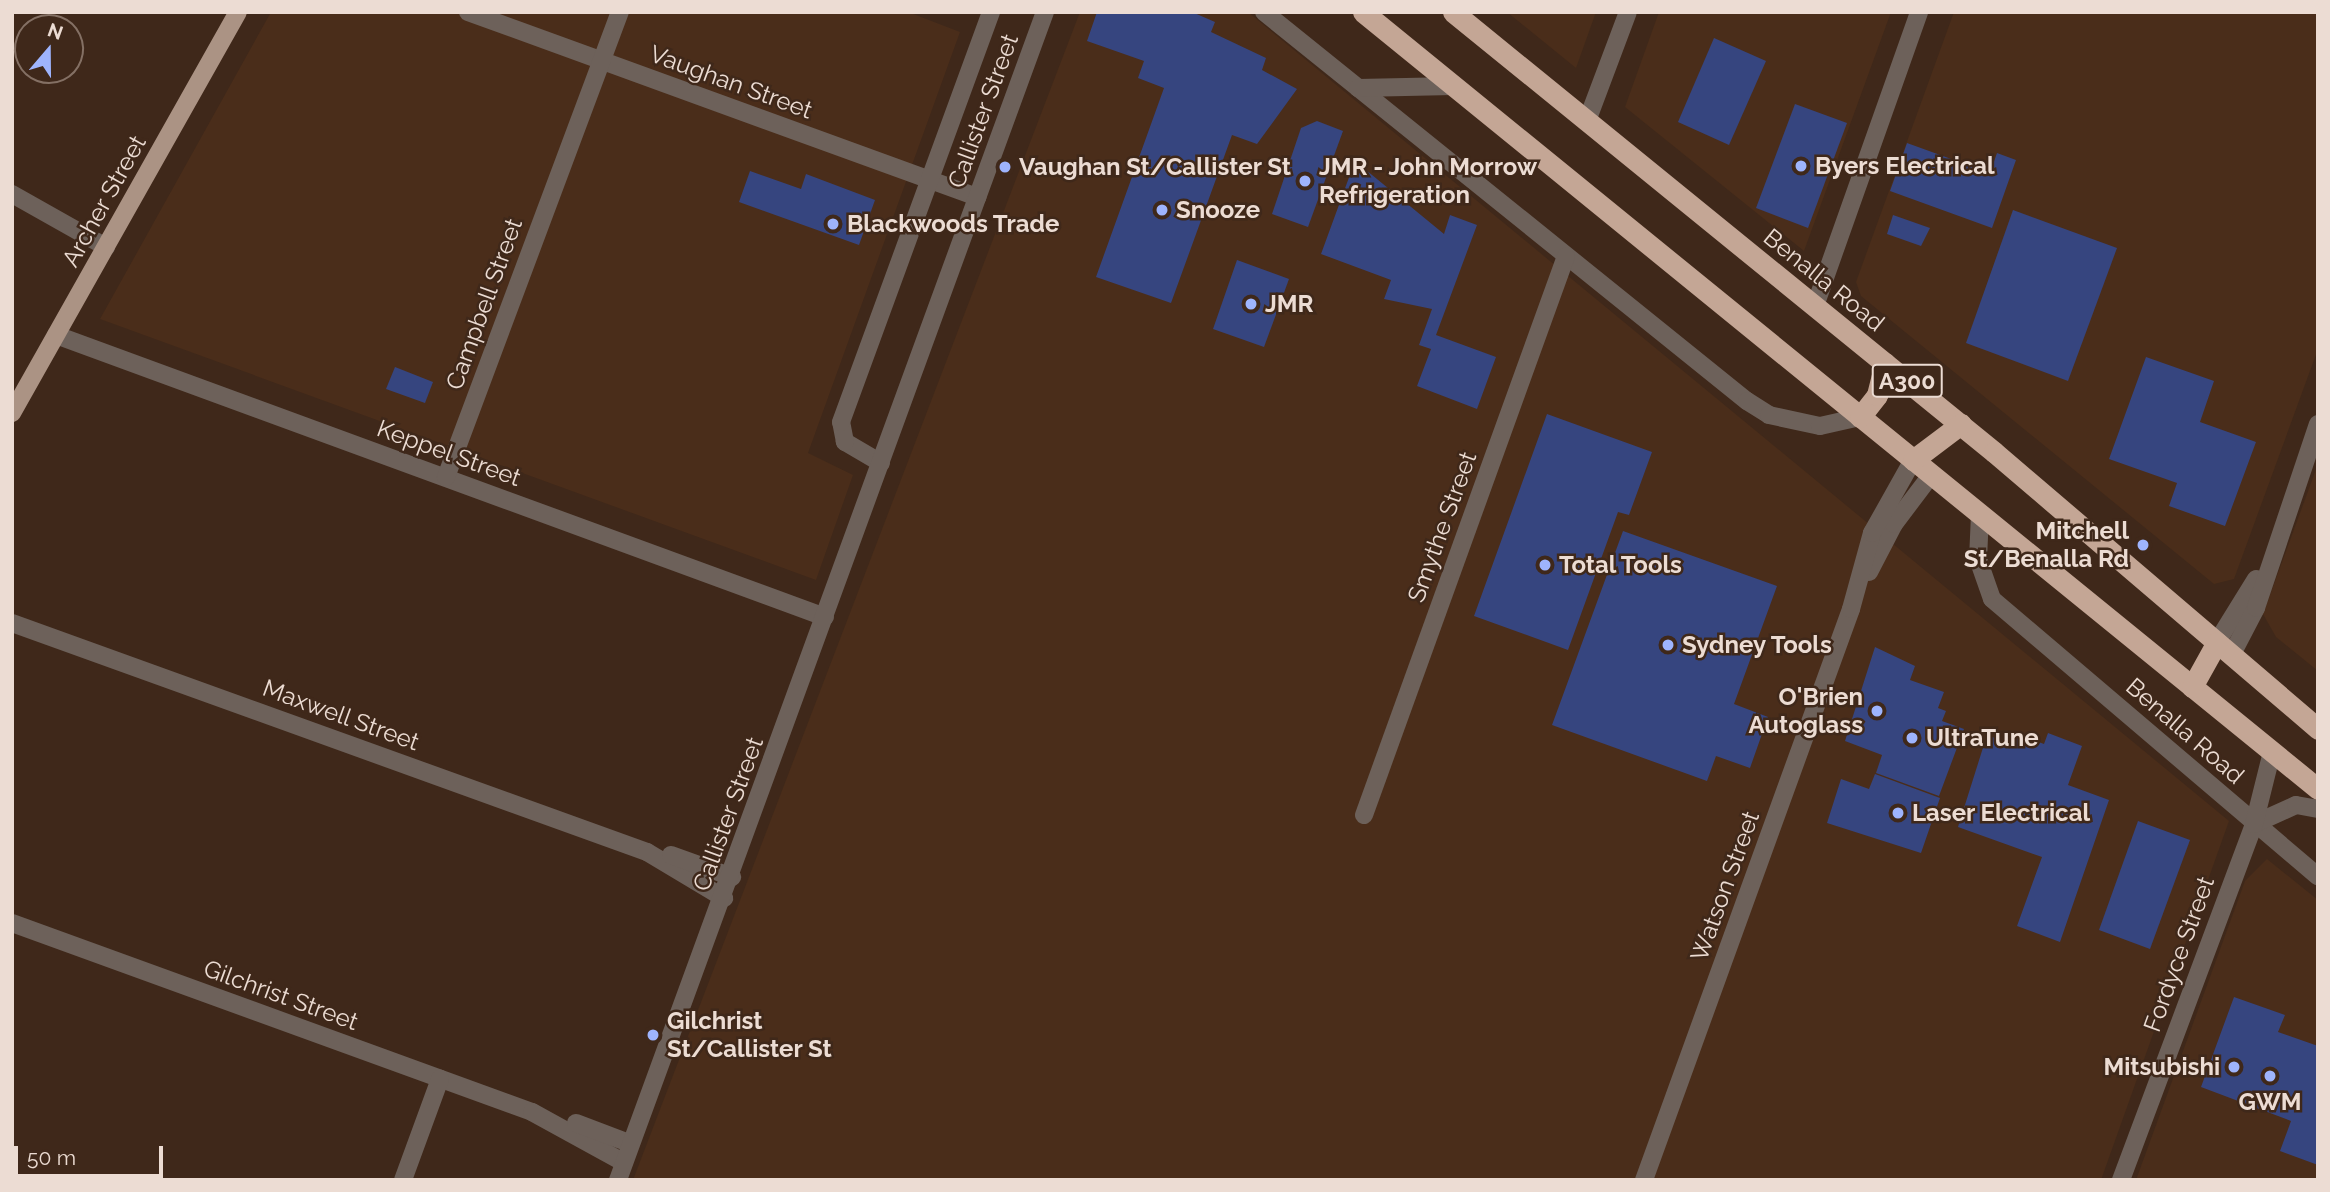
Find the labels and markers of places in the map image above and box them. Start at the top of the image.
place label: Byers Electrical [1815,152,1995,180]
place label: Vaughan St/Callister St [1019,153,1291,181]
place label: JMR - John Morrow Refrigeration [1319,153,1538,209]
marker: Byers Electrical [1793,158,1809,174]
marker: Vaughan St/Callister St [997,159,1013,175]
marker: JMR - John Morrow Refrigeration [1297,173,1313,189]
place label: Snooze [1176,196,1260,224]
marker: Snooze [1154,202,1170,218]
place label: Blackwoods Trade [847,210,1060,238]
marker: Blackwoods Trade [825,216,841,232]
place label: JMR [1265,290,1314,318]
marker: JMR [1243,296,1259,312]
place label: Mitchell St/Benalla Rd [1964,517,2129,573]
marker: Mitchell St/Benalla Rd [2135,537,2151,553]
place label: Total Tools [1559,551,1683,579]
marker: Total Tools [1537,557,1553,573]
place label: Sydney Tools [1682,631,1833,659]
marker: Sydney Tools [1660,637,1676,653]
place label: O'Brien Autoglass [1748,683,1863,739]
marker: O'Brien Autoglass [1869,703,1885,719]
place label: UltraTune [1926,724,2039,752]
marker: UltraTune [1904,730,1920,746]
place label: Laser Electrical [1912,799,2091,827]
marker: Laser Electrical [1890,805,1906,821]
place label: Gilchrist St/Callister St [667,1007,832,1063]
marker: Gilchrist St/Callister St [645,1027,661,1043]
place label: Mitsubishi [2103,1053,2220,1081]
marker: Mitsubishi [2226,1059,2242,1075]
marker: GWM [2262,1068,2278,1084]
place label: GWM [2239,1088,2301,1116]

